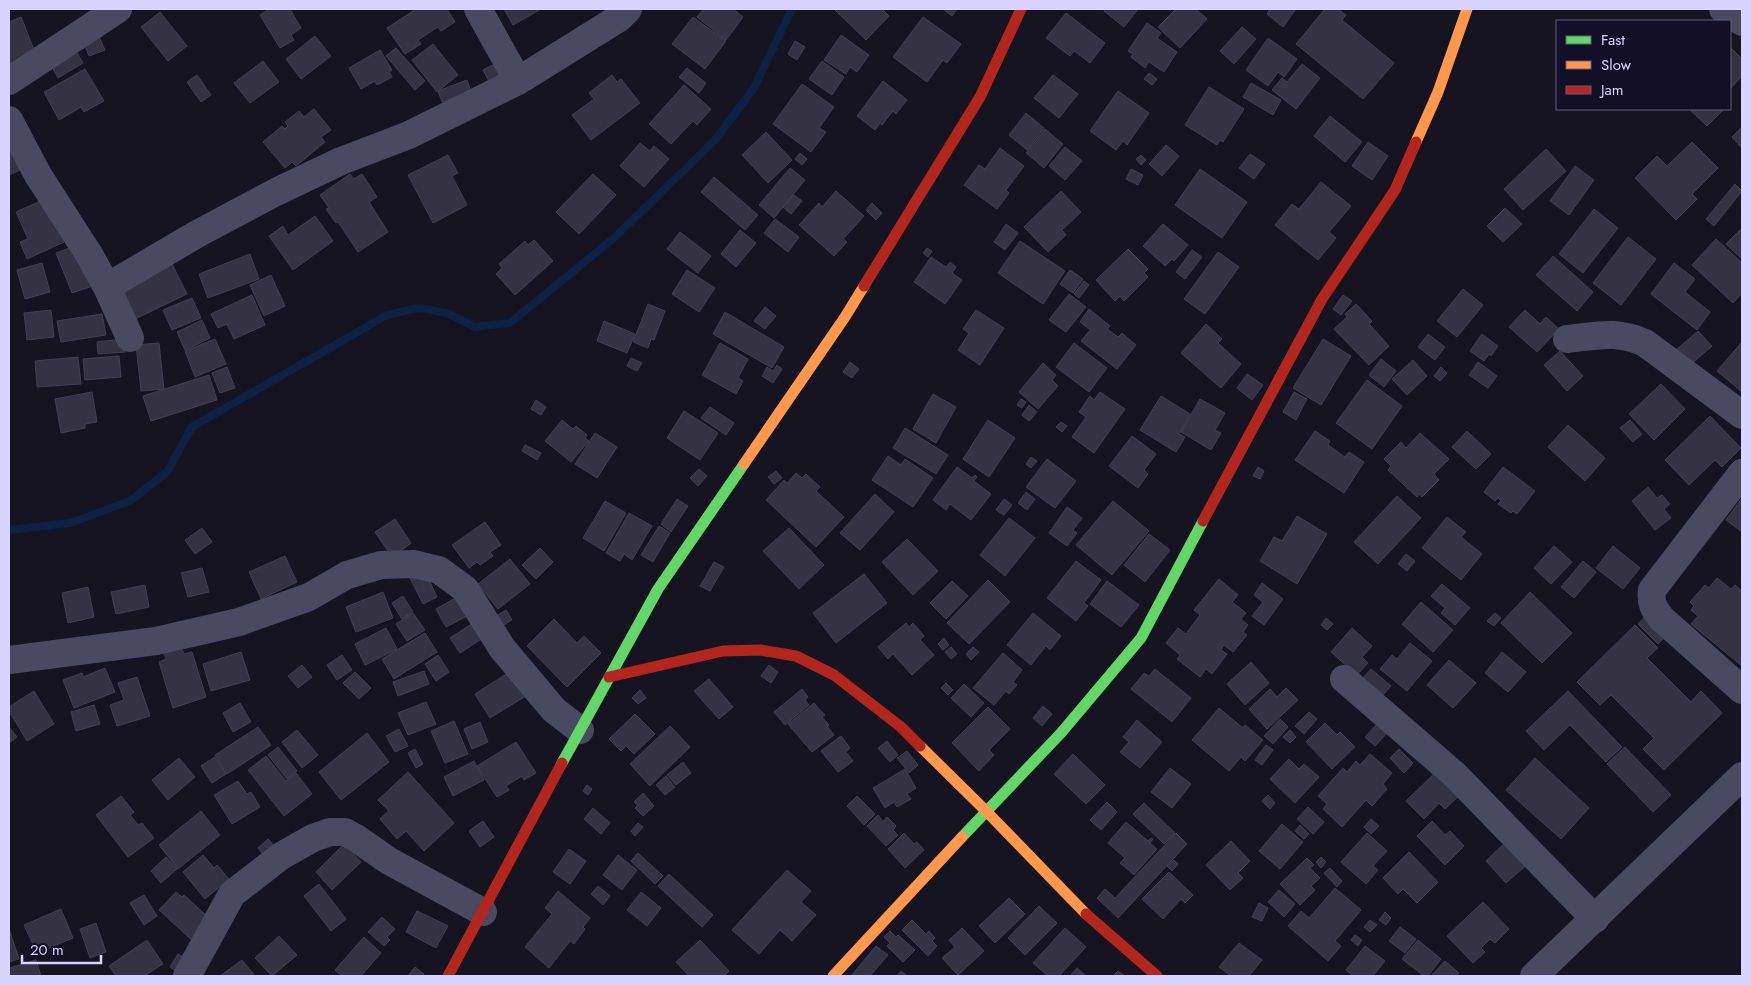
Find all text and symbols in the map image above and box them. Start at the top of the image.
legend [1556,20,1731,110]
text: Fast [1601,29,1625,51]
text: Slow [1601,54,1632,76]
text: Jam [1599,79,1624,101]
scale bar [22,932,101,964]
text: 20 m [30,939,64,961]

